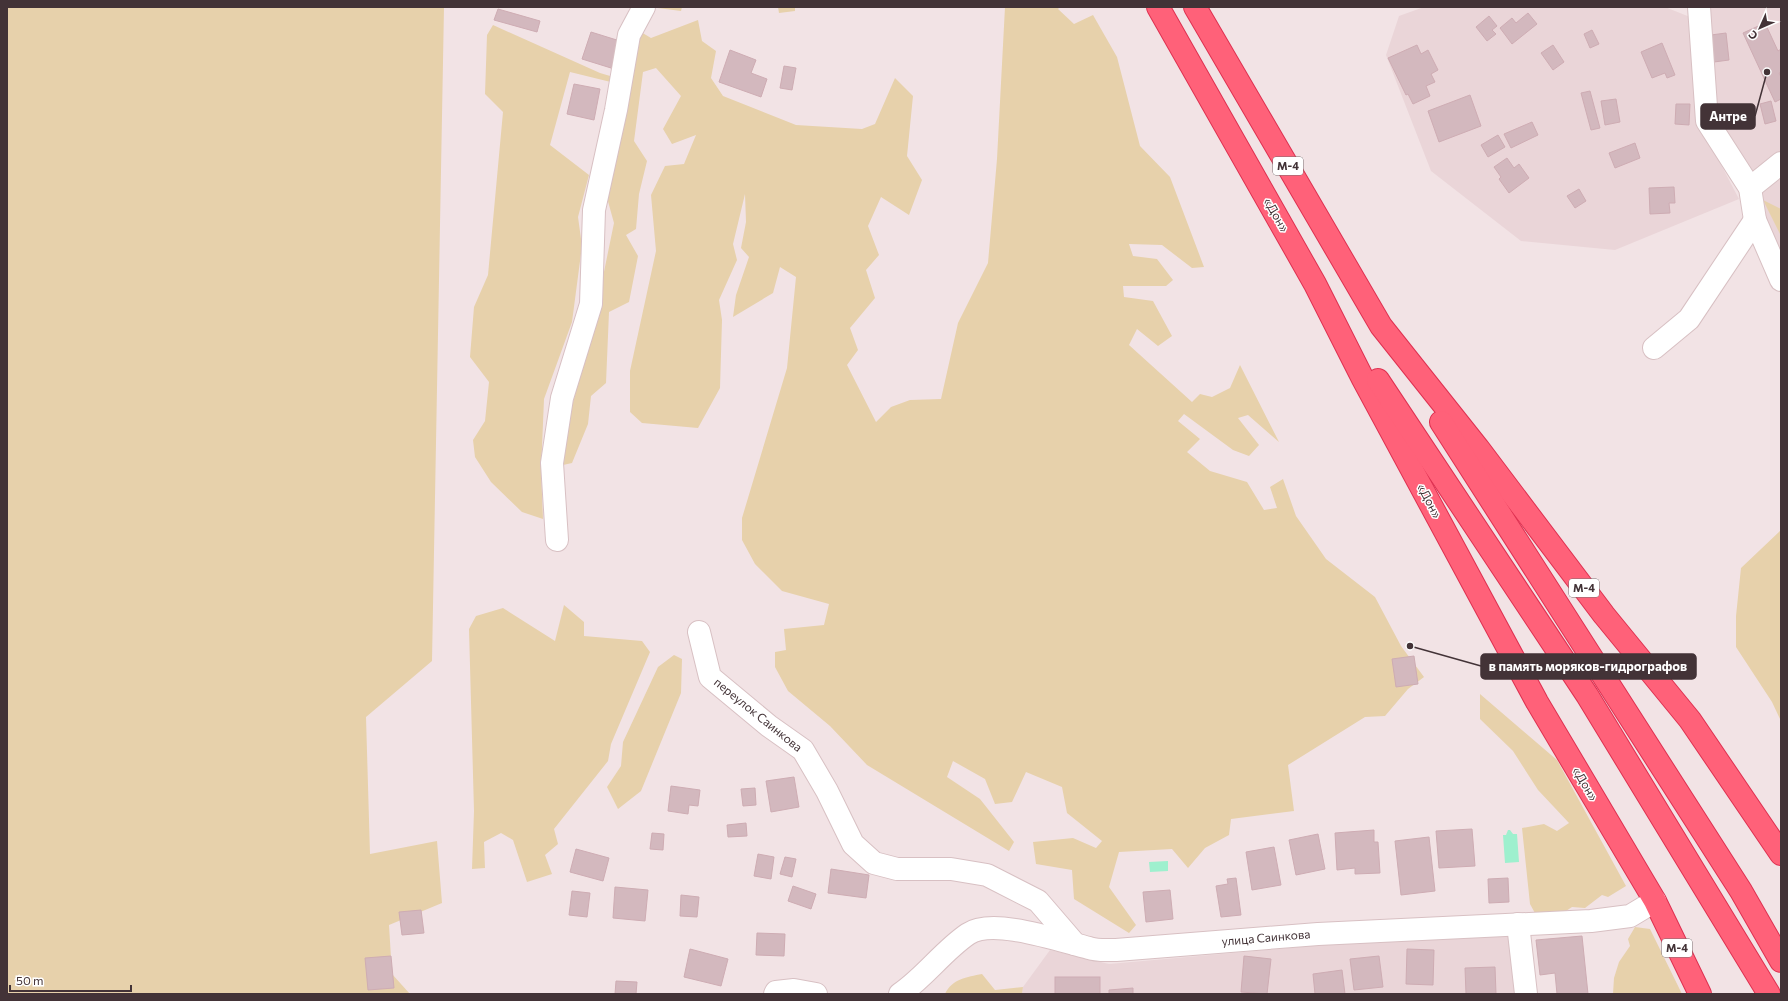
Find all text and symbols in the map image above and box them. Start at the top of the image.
north arrow [1740,8,1780,48]
text: С [1745,28,1760,43]
callout: Антре [1701,104,1755,129]
text: Антре [1709,108,1747,124]
road number: М-4 [1273,157,1303,175]
street label: «Дон» [1262,195,1292,234]
street label: «Дон» [1415,481,1445,520]
road number: М-4 [1569,579,1599,597]
callout: в память моряков-гидрографов [1481,654,1696,679]
text: в память моряков-гидрографов [1489,658,1687,674]
street label: переулок Саинкова [712,674,805,754]
street label: «Дон» [1570,764,1601,803]
street label: улица Саинкова [1221,926,1311,948]
road number: М-4 [1662,939,1692,957]
scale bar [10,967,131,993]
text: 50 m [16,973,44,987]

